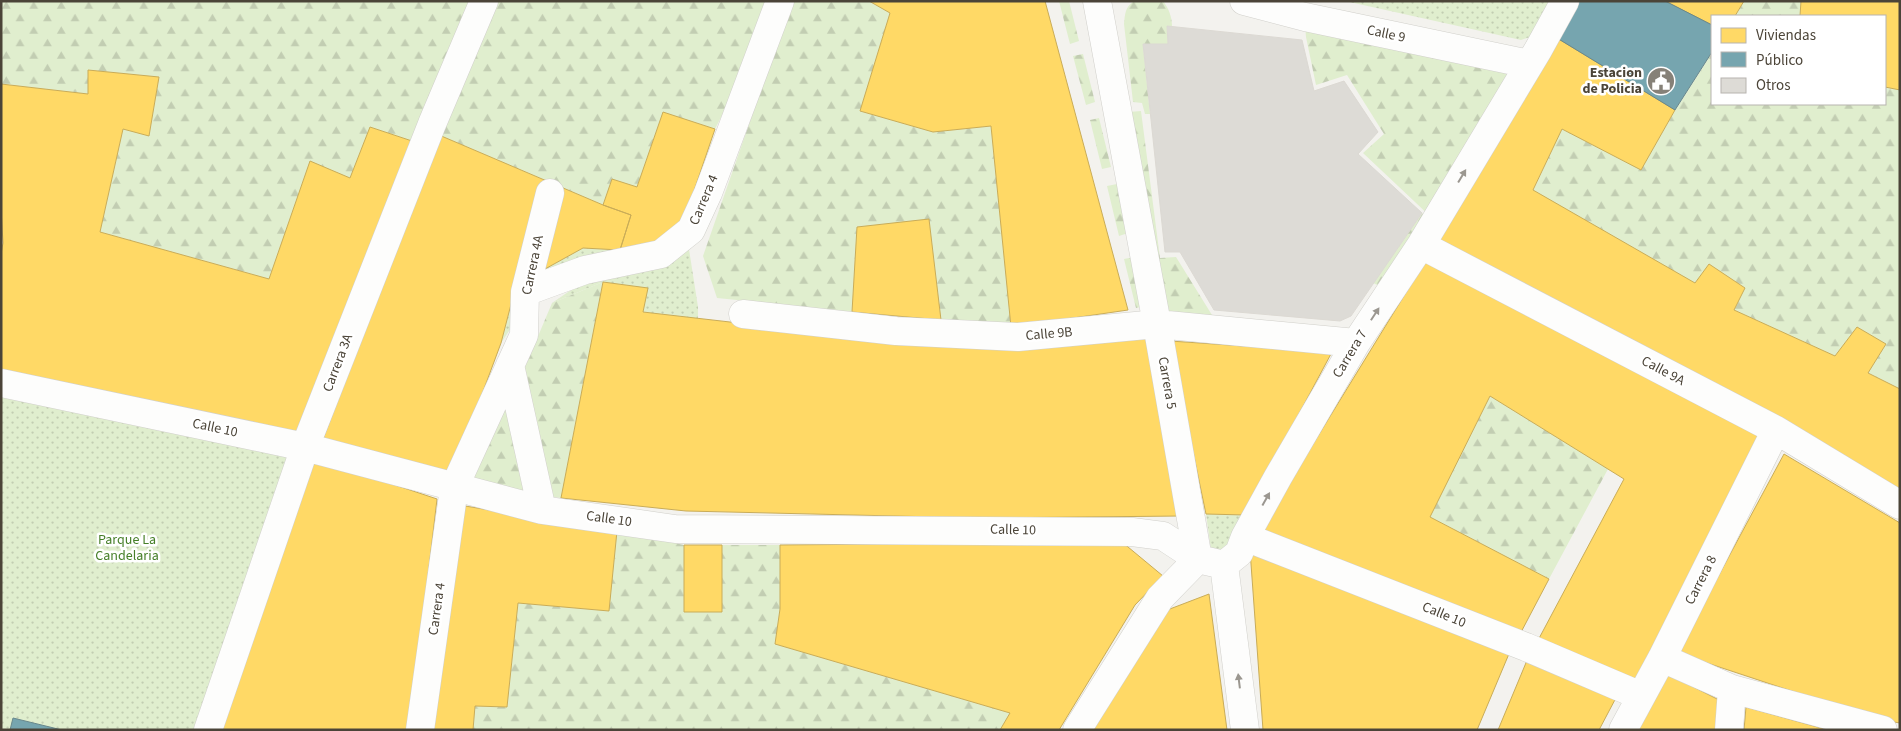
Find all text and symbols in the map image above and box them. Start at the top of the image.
legend [1711,15,1886,105]
street label: Calle 9 [1365,20,1407,48]
text: Viviendas [1756,25,1816,46]
text: Público [1756,50,1803,71]
place label: Estacion de Policia [1582,63,1642,99]
public building icon: Estacion de Policia [1646,66,1676,96]
text: Otros [1756,75,1790,96]
one-way arrow [1457,170,1466,183]
street label: Carrera 4 [684,172,724,228]
street label: Carrera 4A [517,233,549,297]
one-way arrow [1370,307,1380,320]
street label: Calle 9B [1025,322,1073,346]
street label: Carrera 7 [1328,326,1372,382]
street label: Carrera 3A [318,331,358,395]
street label: Calle 9A [1638,351,1689,391]
street label: Carrera 5 [1153,355,1181,411]
street label: Calle 10 [190,413,240,443]
one-way arrow [1262,491,1270,506]
street label: Calle 10 [585,506,633,532]
street label: Calle 10 [990,520,1036,540]
park label: Parque La Candelaria [95,530,159,566]
street label: Carrera 8 [1680,552,1722,608]
street label: Carrera 4 [423,581,451,637]
street label: Calle 10 [1419,597,1469,633]
one-way arrow [1234,673,1242,689]

